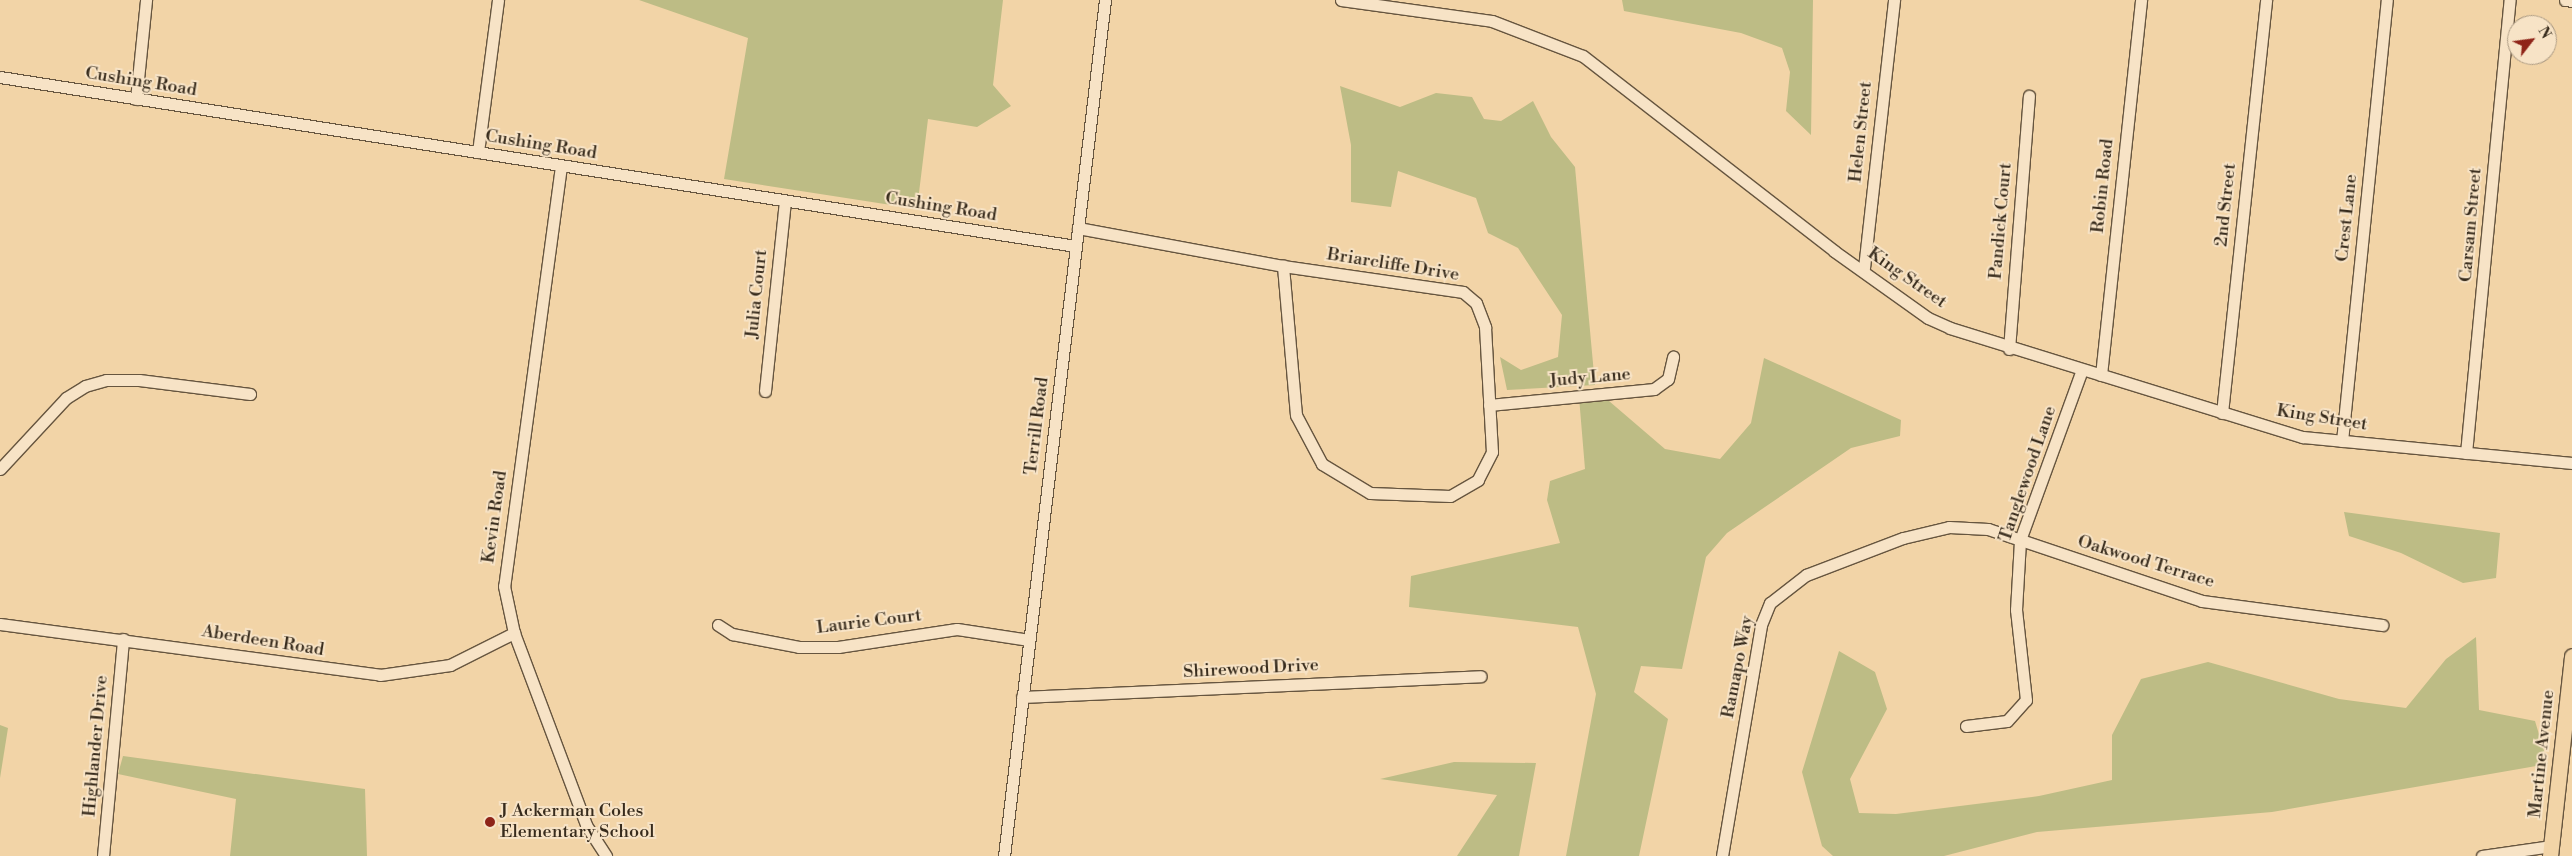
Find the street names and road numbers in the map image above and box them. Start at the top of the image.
street label: Cushing Road [84,63,198,101]
street label: Helen Street [1845,81,1877,183]
street label: Cushing Road [484,126,598,164]
street label: Robin Road [2087,138,2119,234]
street label: Pandick Court [1985,162,2017,280]
street label: 2nd Street [2211,162,2241,248]
street label: Carsam Street [2455,167,2487,283]
street label: Crest Lane [2332,173,2362,263]
street label: Cushing Road [884,188,998,226]
street label: King Street [1863,243,1951,313]
street label: Briarcliffe Drive [1325,244,1461,286]
street label: Julia Court [742,248,772,340]
street label: Judy Lane [1548,364,1632,392]
street label: Terrill Road [1020,376,1054,476]
street label: King Street [2275,400,2369,436]
street label: Tanglewood Lane [1995,403,2061,545]
street label: Kevin Road [478,469,512,565]
street label: Oakwood Terrace [2075,531,2217,593]
street label: Laurie Court [815,605,923,639]
street label: Ramapo Way [1717,614,1759,720]
street label: Aberdeen Road [200,621,326,661]
street label: Shirewood Drive [1183,655,1319,683]
street label: Highlander Drive [79,674,113,818]
street label: Martine Avenue [2525,689,2559,819]

